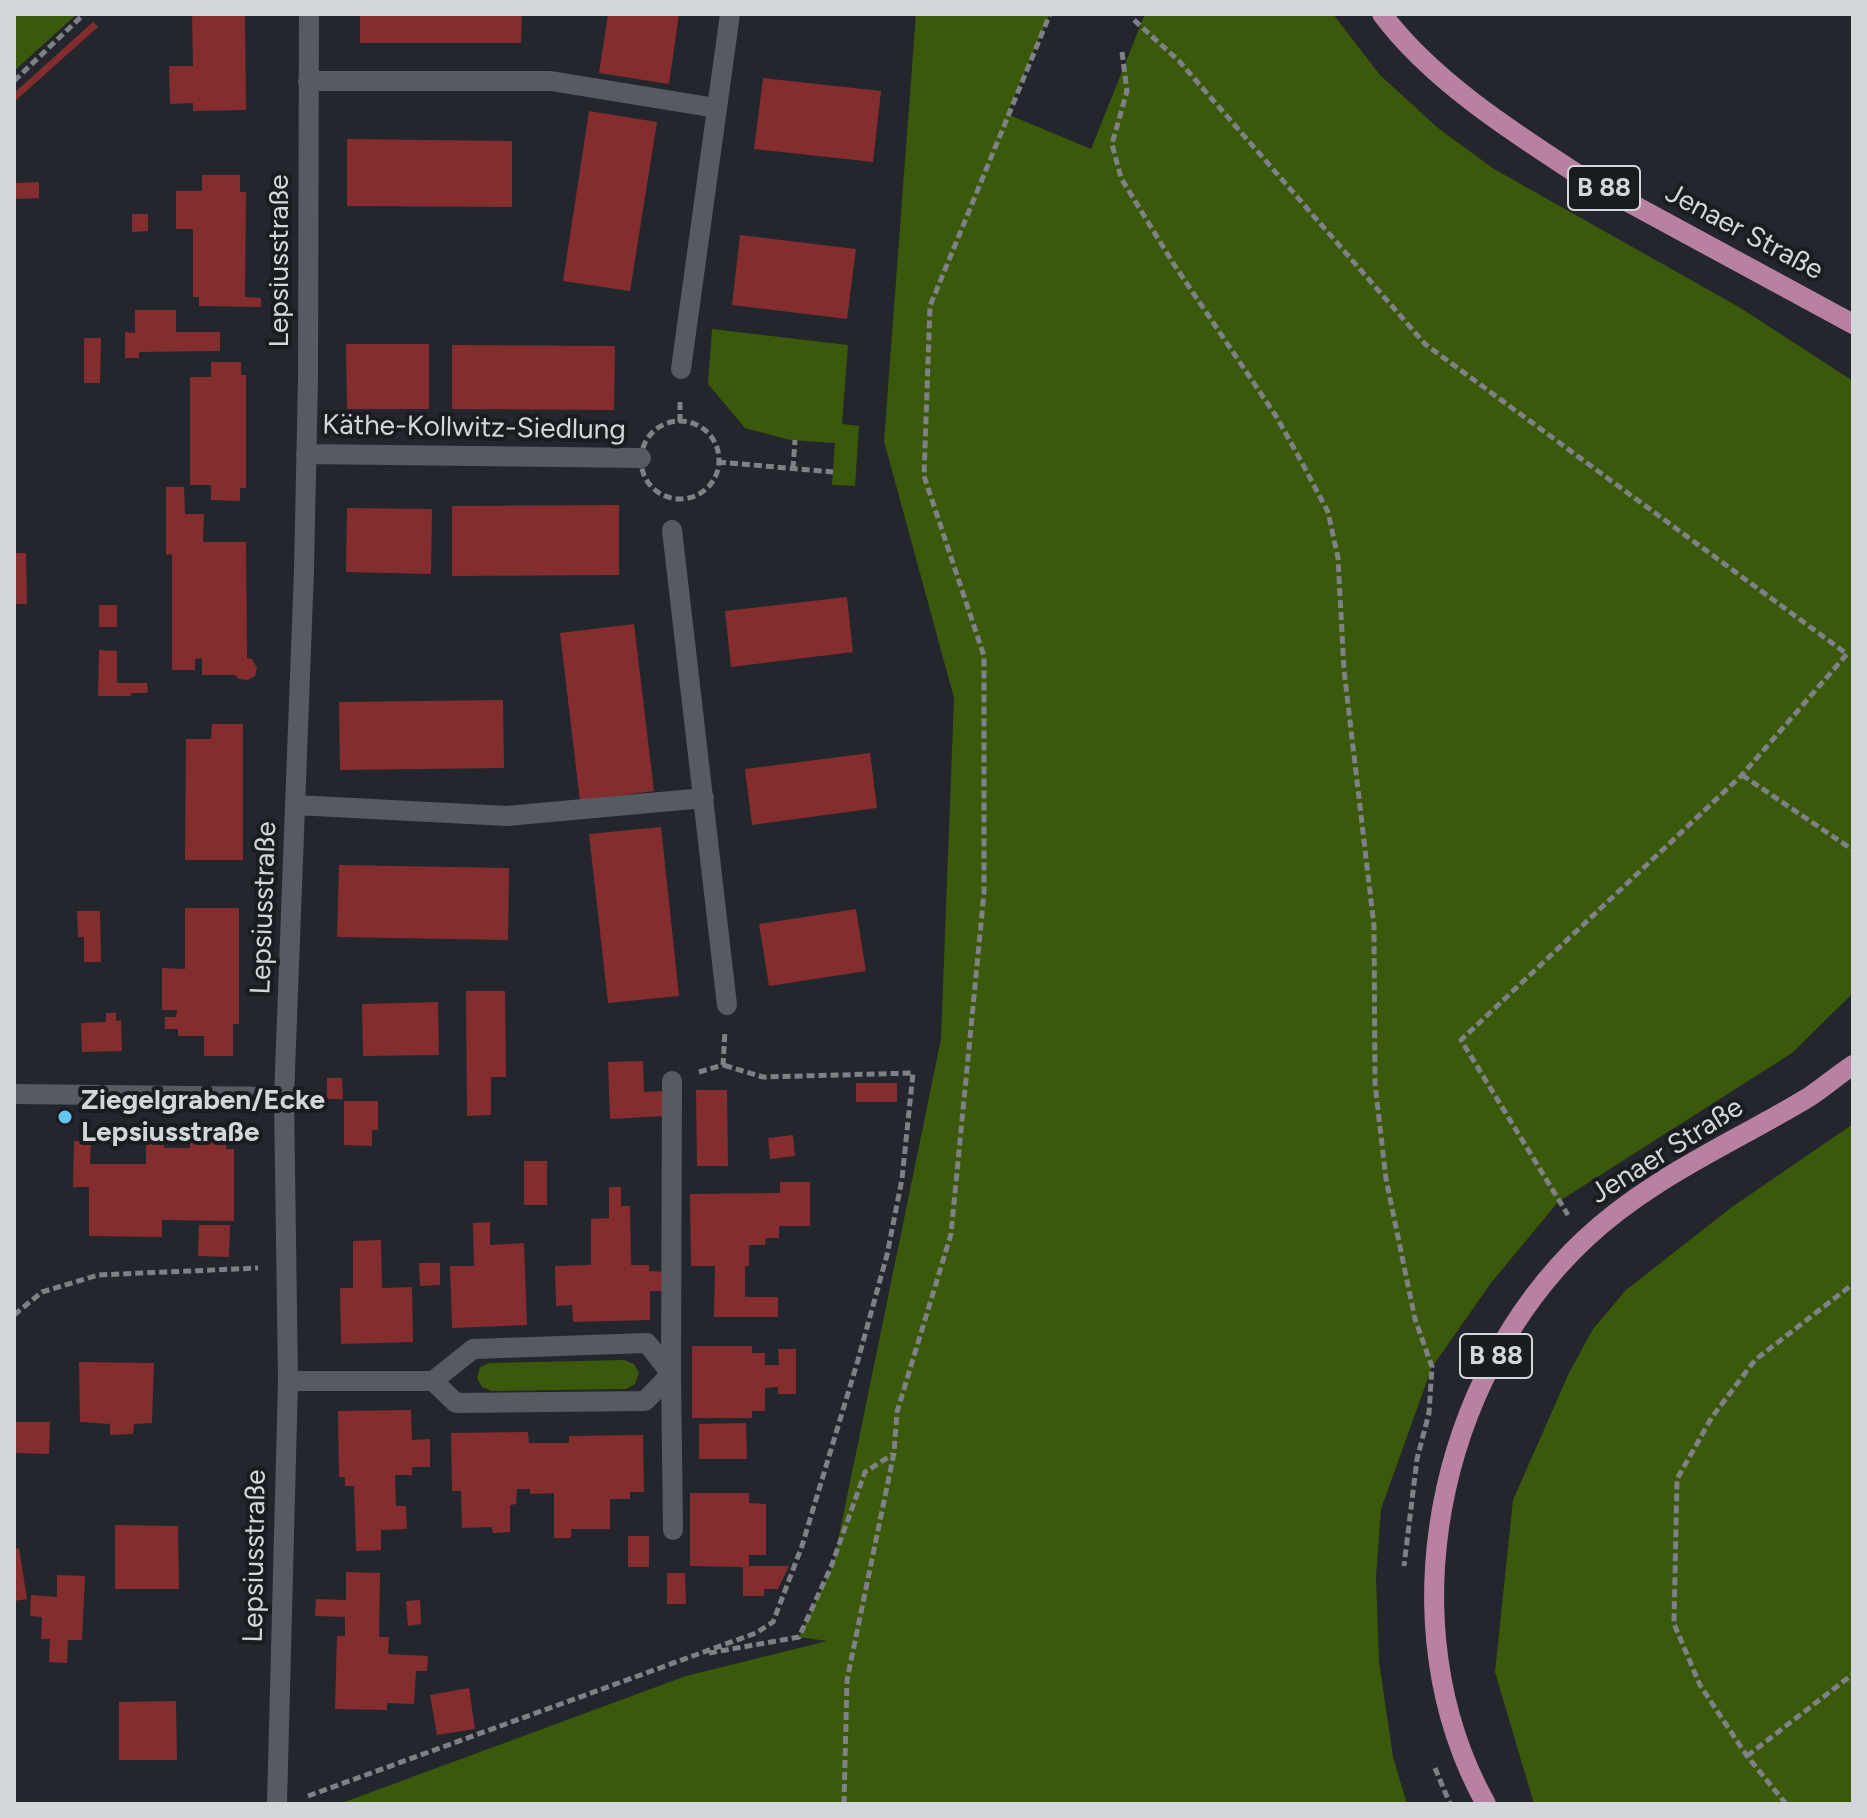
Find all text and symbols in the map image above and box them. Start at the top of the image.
road number: B 88 [1568,166,1640,210]
street label: Lepsiusstraße [263,174,297,348]
street label: Jenaer Straße [1659,176,1829,288]
street label: Käthe-Kollwitz-Siedlung [322,409,626,447]
street label: Lepsiusstraße [244,821,284,995]
place label: Ziegelgraben/Ecke Lepsiusstraße [81,1084,325,1150]
street label: Jenaer Straße [1584,1091,1750,1211]
marker: Ziegelgraben/Ecke Lepsiusstraße [56,1108,74,1126]
road number: B 88 [1460,1334,1532,1378]
street label: Lepsiusstraße [237,1469,273,1643]

